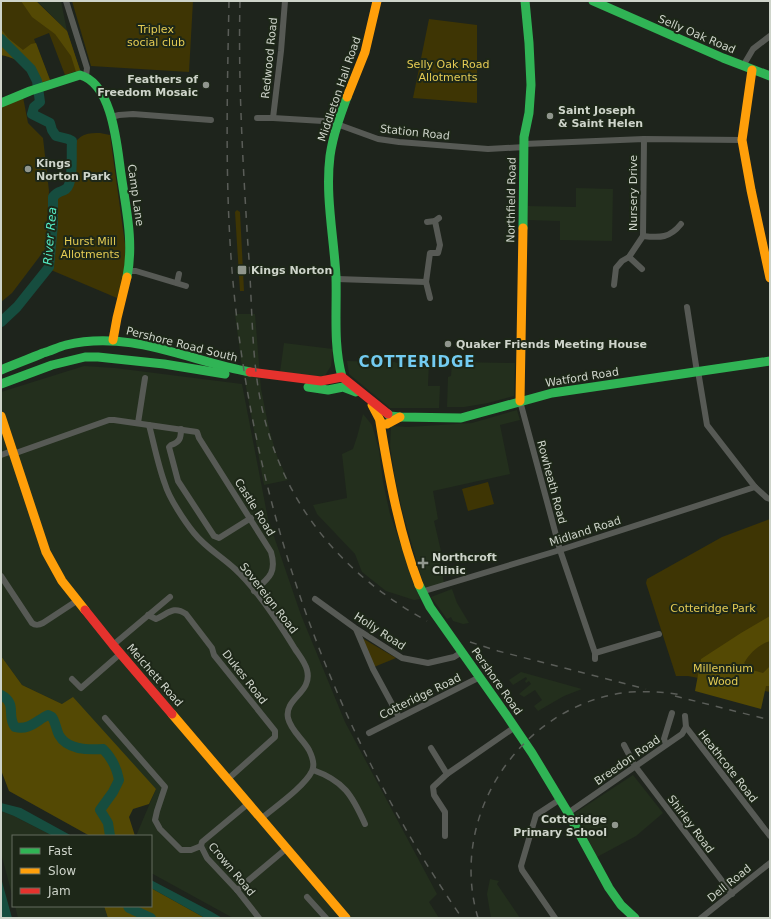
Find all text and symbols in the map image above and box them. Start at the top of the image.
street label: Selly Oak Road [656,12,737,57]
street label: Redwood Road [259,17,280,99]
park label: Triplex social club [127,23,185,49]
street label: Middleton Hall Road [315,35,364,143]
park label: Selly Oak Road Allotments [407,58,489,84]
place label: Feathers of Freedom Mosaic [97,73,198,99]
marker: Feathers of Freedom Mosaic [201,80,211,90]
place label: Saint Joseph & Saint Helen [558,104,643,130]
marker: Saint Joseph & Saint Helen [545,111,555,121]
street label: Station Road [379,122,451,143]
street label: Nursery Drive [627,155,640,231]
place label: Kings Norton Park [36,157,111,183]
street label: Northfield Road [504,157,519,243]
street label: Camp Lane [125,163,146,227]
marker: Kings Norton Park [23,164,33,174]
water label: River Rea [40,207,60,265]
park label: Hurst Mill Allotments [60,235,120,261]
marker: Kings Norton [236,264,248,276]
place label: Kings Norton [251,264,332,277]
street label: Pershore Road South [125,324,239,365]
place label: Quaker Friends Meeting House [456,338,647,351]
marker: Quaker Friends Meeting House [443,339,453,349]
district label: COTTERIDGE [359,353,475,371]
street label: Watford Road [544,365,620,390]
street label: Rowheath Road [534,439,569,525]
street label: Castle Road [232,476,277,538]
street label: Midland Road [548,514,623,549]
place label: Northcroft Clinic [432,551,497,577]
marker: Northcroft Clinic [417,557,429,569]
street label: Sovereign Road [237,560,300,636]
park label: Cotteridge Park [670,602,756,615]
street label: Holly Road [352,610,408,653]
street label: Melchett Road [124,641,185,709]
street label: Pershore Road [469,645,525,717]
street label: Dukes Road [219,648,270,707]
park label: Millennium Wood [693,662,753,688]
street label: Cotteridge Road [377,671,463,722]
street label: Heathcote Road [695,728,760,805]
street label: Breedon Road [592,733,663,788]
street label: Shirley Road [665,793,717,856]
place label: Cotteridge Primary School [513,813,607,839]
marker: Cotteridge Primary School [610,820,620,830]
legend [12,835,152,907]
street label: Crown Road [206,840,258,899]
text: Fast [48,844,72,858]
street label: Dell Road [705,862,754,905]
text: Slow [48,864,76,878]
text: Jam [47,884,71,898]

